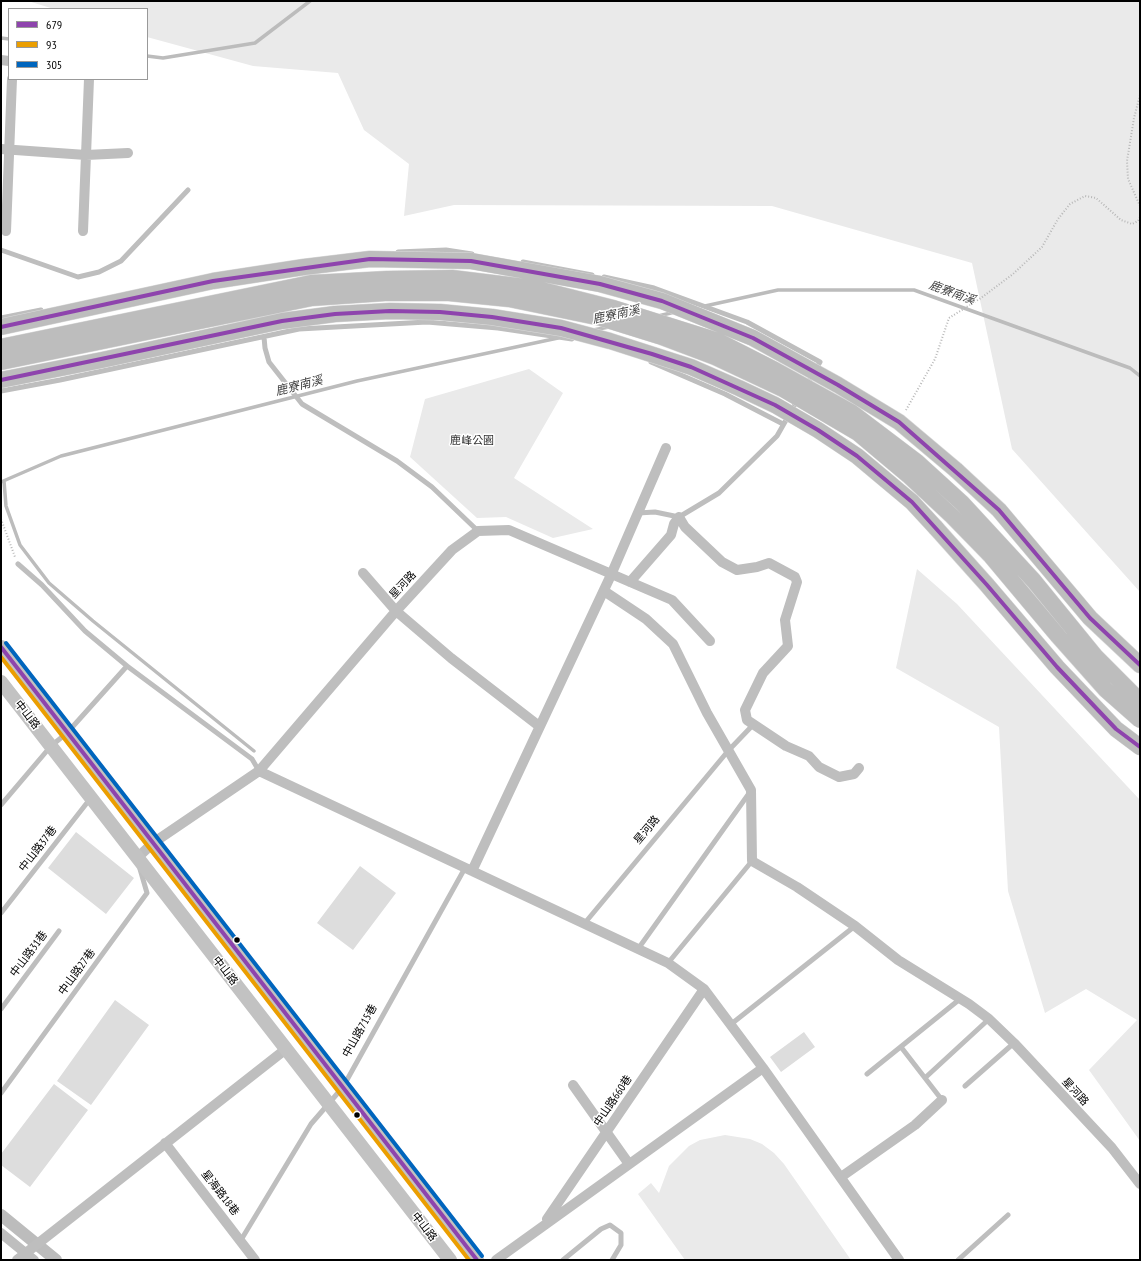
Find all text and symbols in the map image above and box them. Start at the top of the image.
legend [8,8,148,80]
text: 679 [46,17,62,32]
text: 93 [46,37,57,52]
text: 305 [46,57,62,72]
water label: 鹿寮南溪 [927,278,977,308]
water label: 鹿寮南溪 [591,303,641,327]
water label: 鹿寮南溪 [274,373,324,399]
park label: 鹿峰公園 [450,434,494,448]
street label: 星河路 [387,568,419,602]
street label: 中山路 [12,698,42,732]
street label: 星河路 [631,813,663,847]
street label: 中山路37巷 [16,824,60,874]
street label: 中山路31巷 [8,929,50,979]
unlabelled marker [232,935,242,945]
street label: 中山路27巷 [56,946,98,998]
street label: 中山路 [210,954,240,988]
street label: 中山路715巷 [340,1002,380,1060]
street label: 中山路660巷 [591,1073,635,1129]
street label: 星河路 [1059,1075,1091,1109]
unlabelled marker [352,1110,362,1120]
street label: 星海路18巷 [198,1168,242,1218]
street label: 中山路 [409,1210,439,1244]

